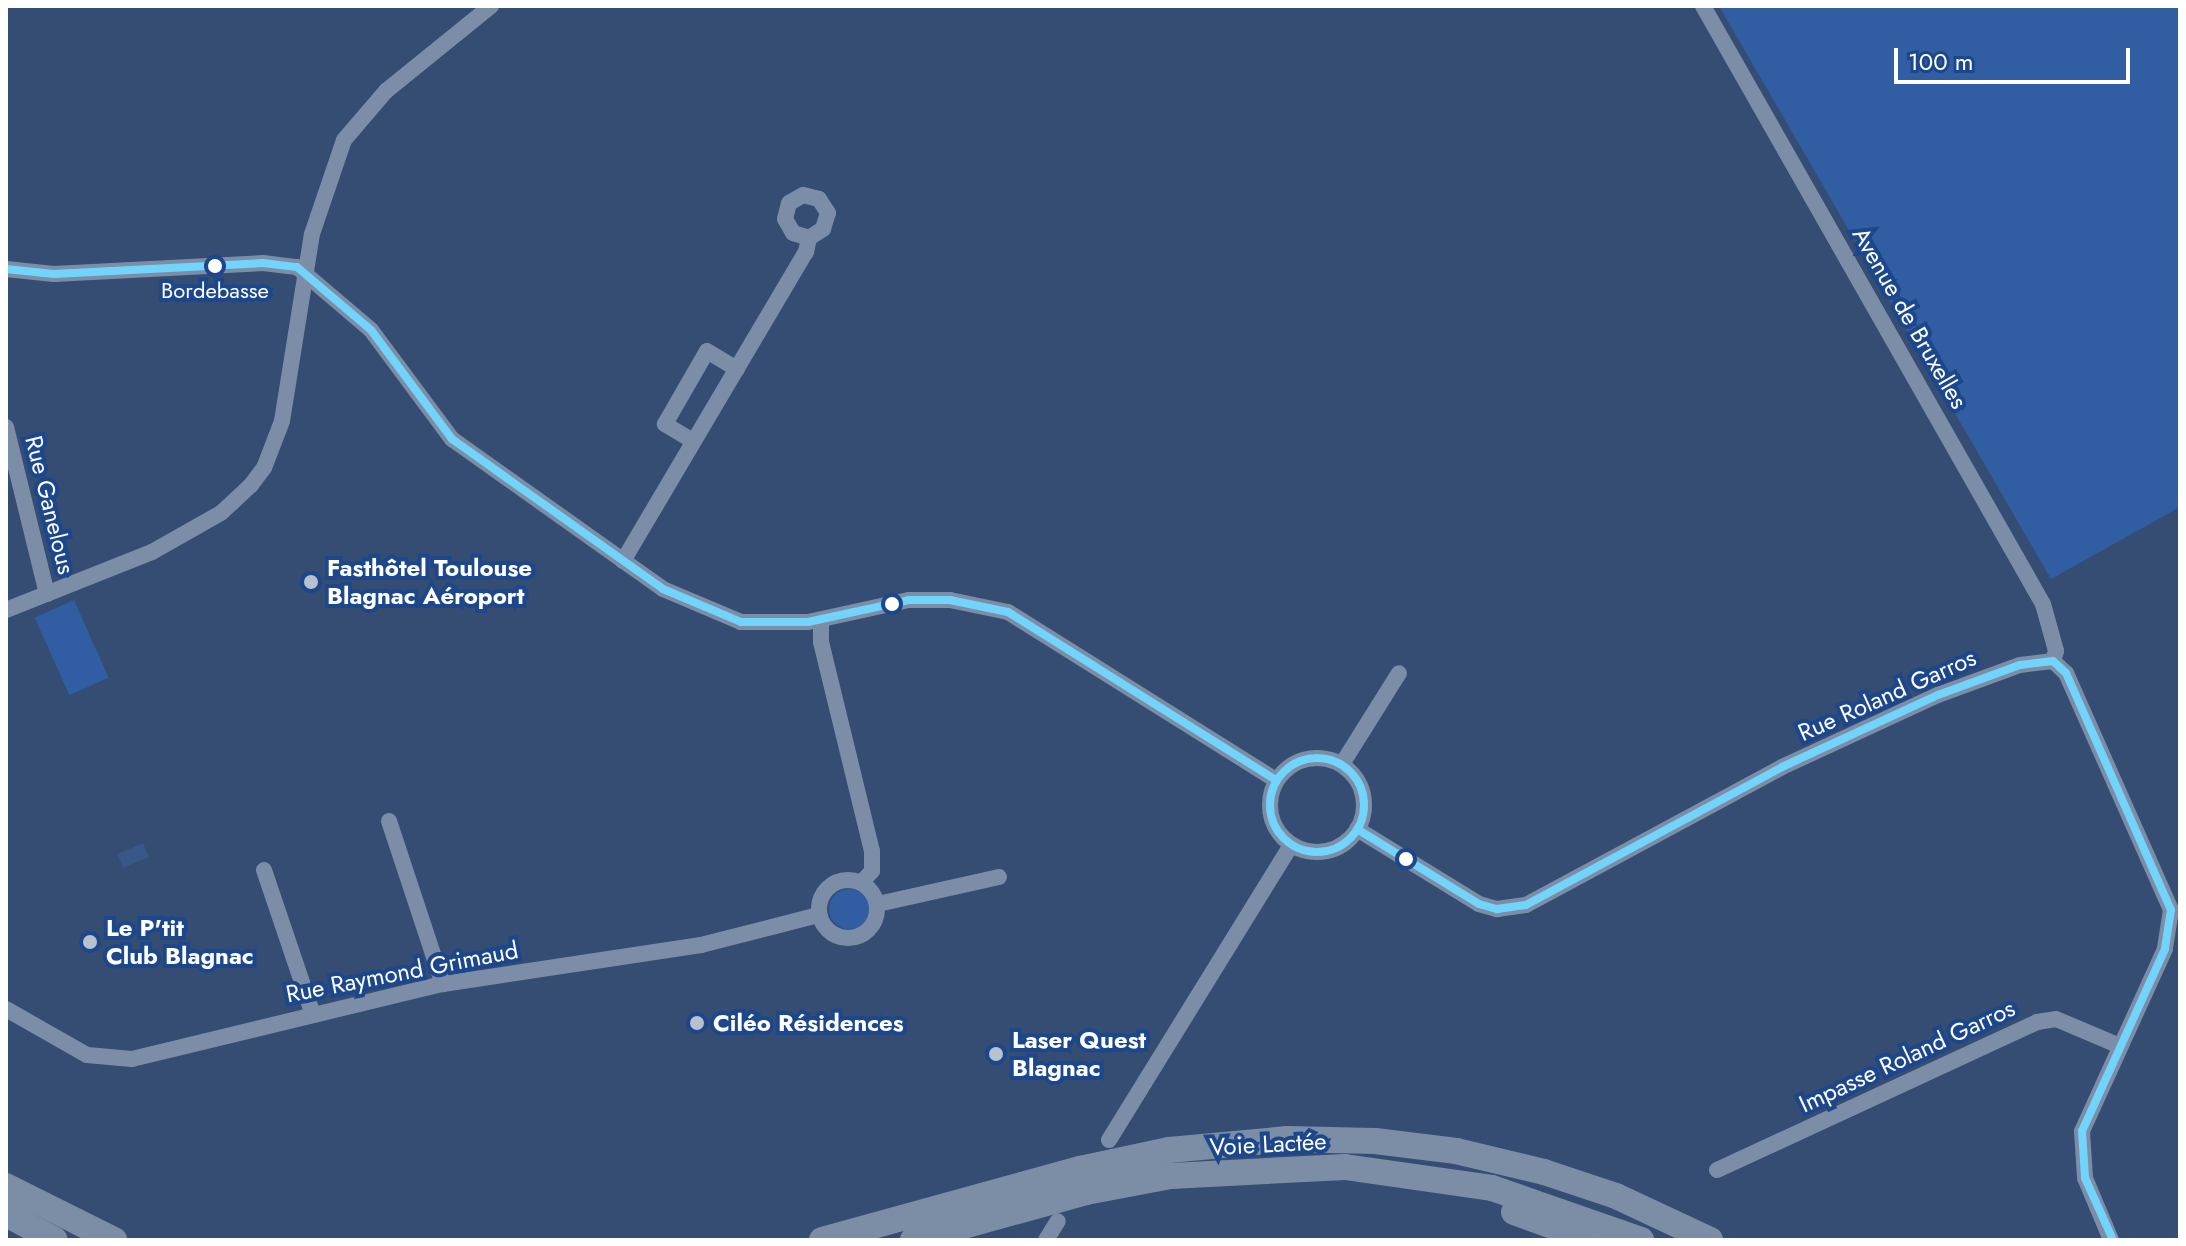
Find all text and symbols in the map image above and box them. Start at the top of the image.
scale bar [1898,32,2134,82]
text: 100 m [1908,44,1974,79]
street label: Avenue de Bruxelles [1846,222,1974,414]
marker: Bordebasse [207,258,223,274]
place label: Bordebasse [161,278,269,304]
street label: Rue Ganelous [19,433,81,577]
place label: Fasthôtel Toulouse Blagnac Aéroport [327,554,532,610]
marker: Fasthôtel Toulouse Blagnac Aéroport [302,573,320,591]
unlabelled marker [884,596,900,612]
street label: Rue Roland Garros [1794,643,1980,747]
unlabelled marker [1398,851,1414,867]
place label: Le P'tit Club Blagnac [106,914,254,970]
marker: Le P'tit Club Blagnac [81,933,99,951]
street label: Rue Raymond Grimaud [283,935,521,1009]
street label: Impasse Roland Garros [1794,993,2020,1119]
place label: Ciléo Résidences [713,1009,904,1037]
marker: Ciléo Résidences [688,1014,706,1032]
place label: Laser Quest Blagnac [1012,1026,1146,1082]
marker: Laser Quest Blagnac [987,1045,1005,1063]
street label: Voie Lactée [1209,1127,1327,1161]

